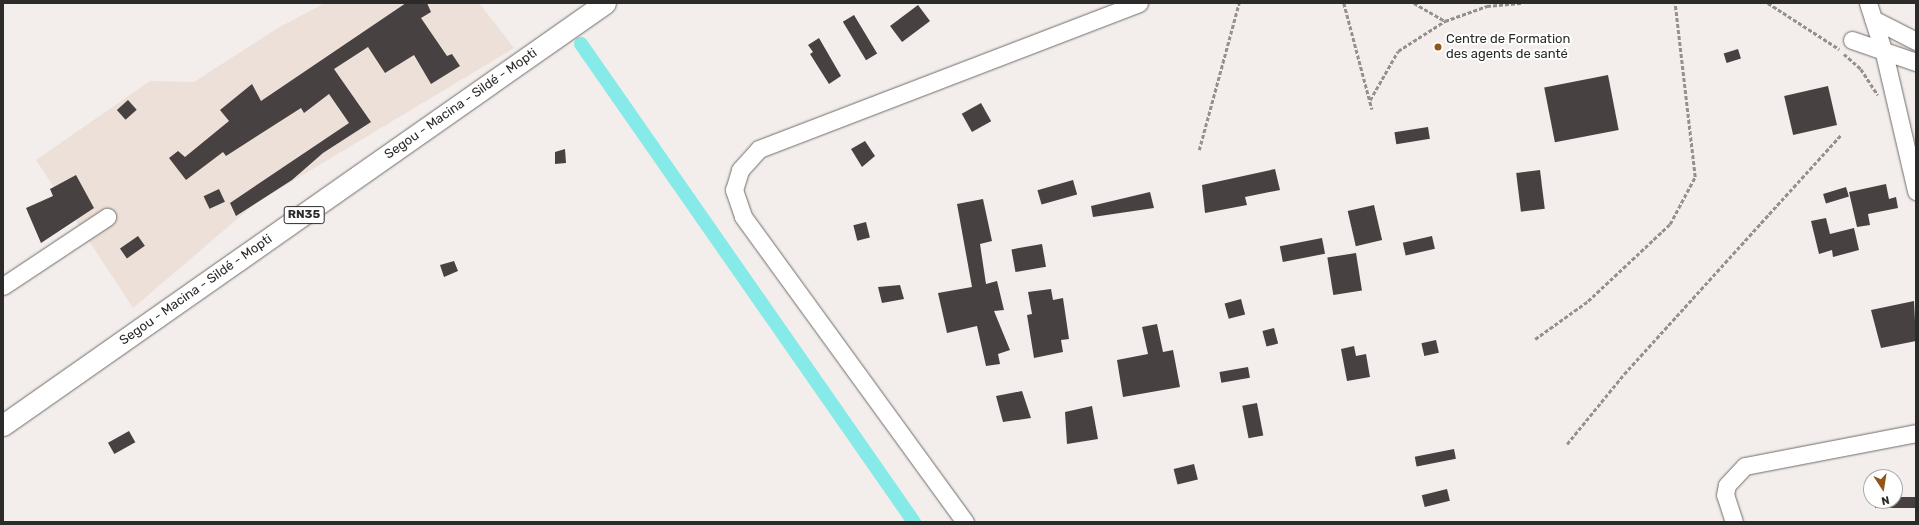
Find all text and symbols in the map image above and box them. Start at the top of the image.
place label: Centre de Formation des agents de santé [1446,32,1570,63]
marker: Centre de Formation des agents de santé [1433,42,1443,52]
street label: Segou - Macina - Sildé - Mopti [382,45,540,163]
road number: RN35 [283,205,325,225]
street label: Segou - Macina - Sildé - Mopti [117,231,275,349]
north arrow [1863,469,1903,509]
text: N [1880,493,1891,507]

